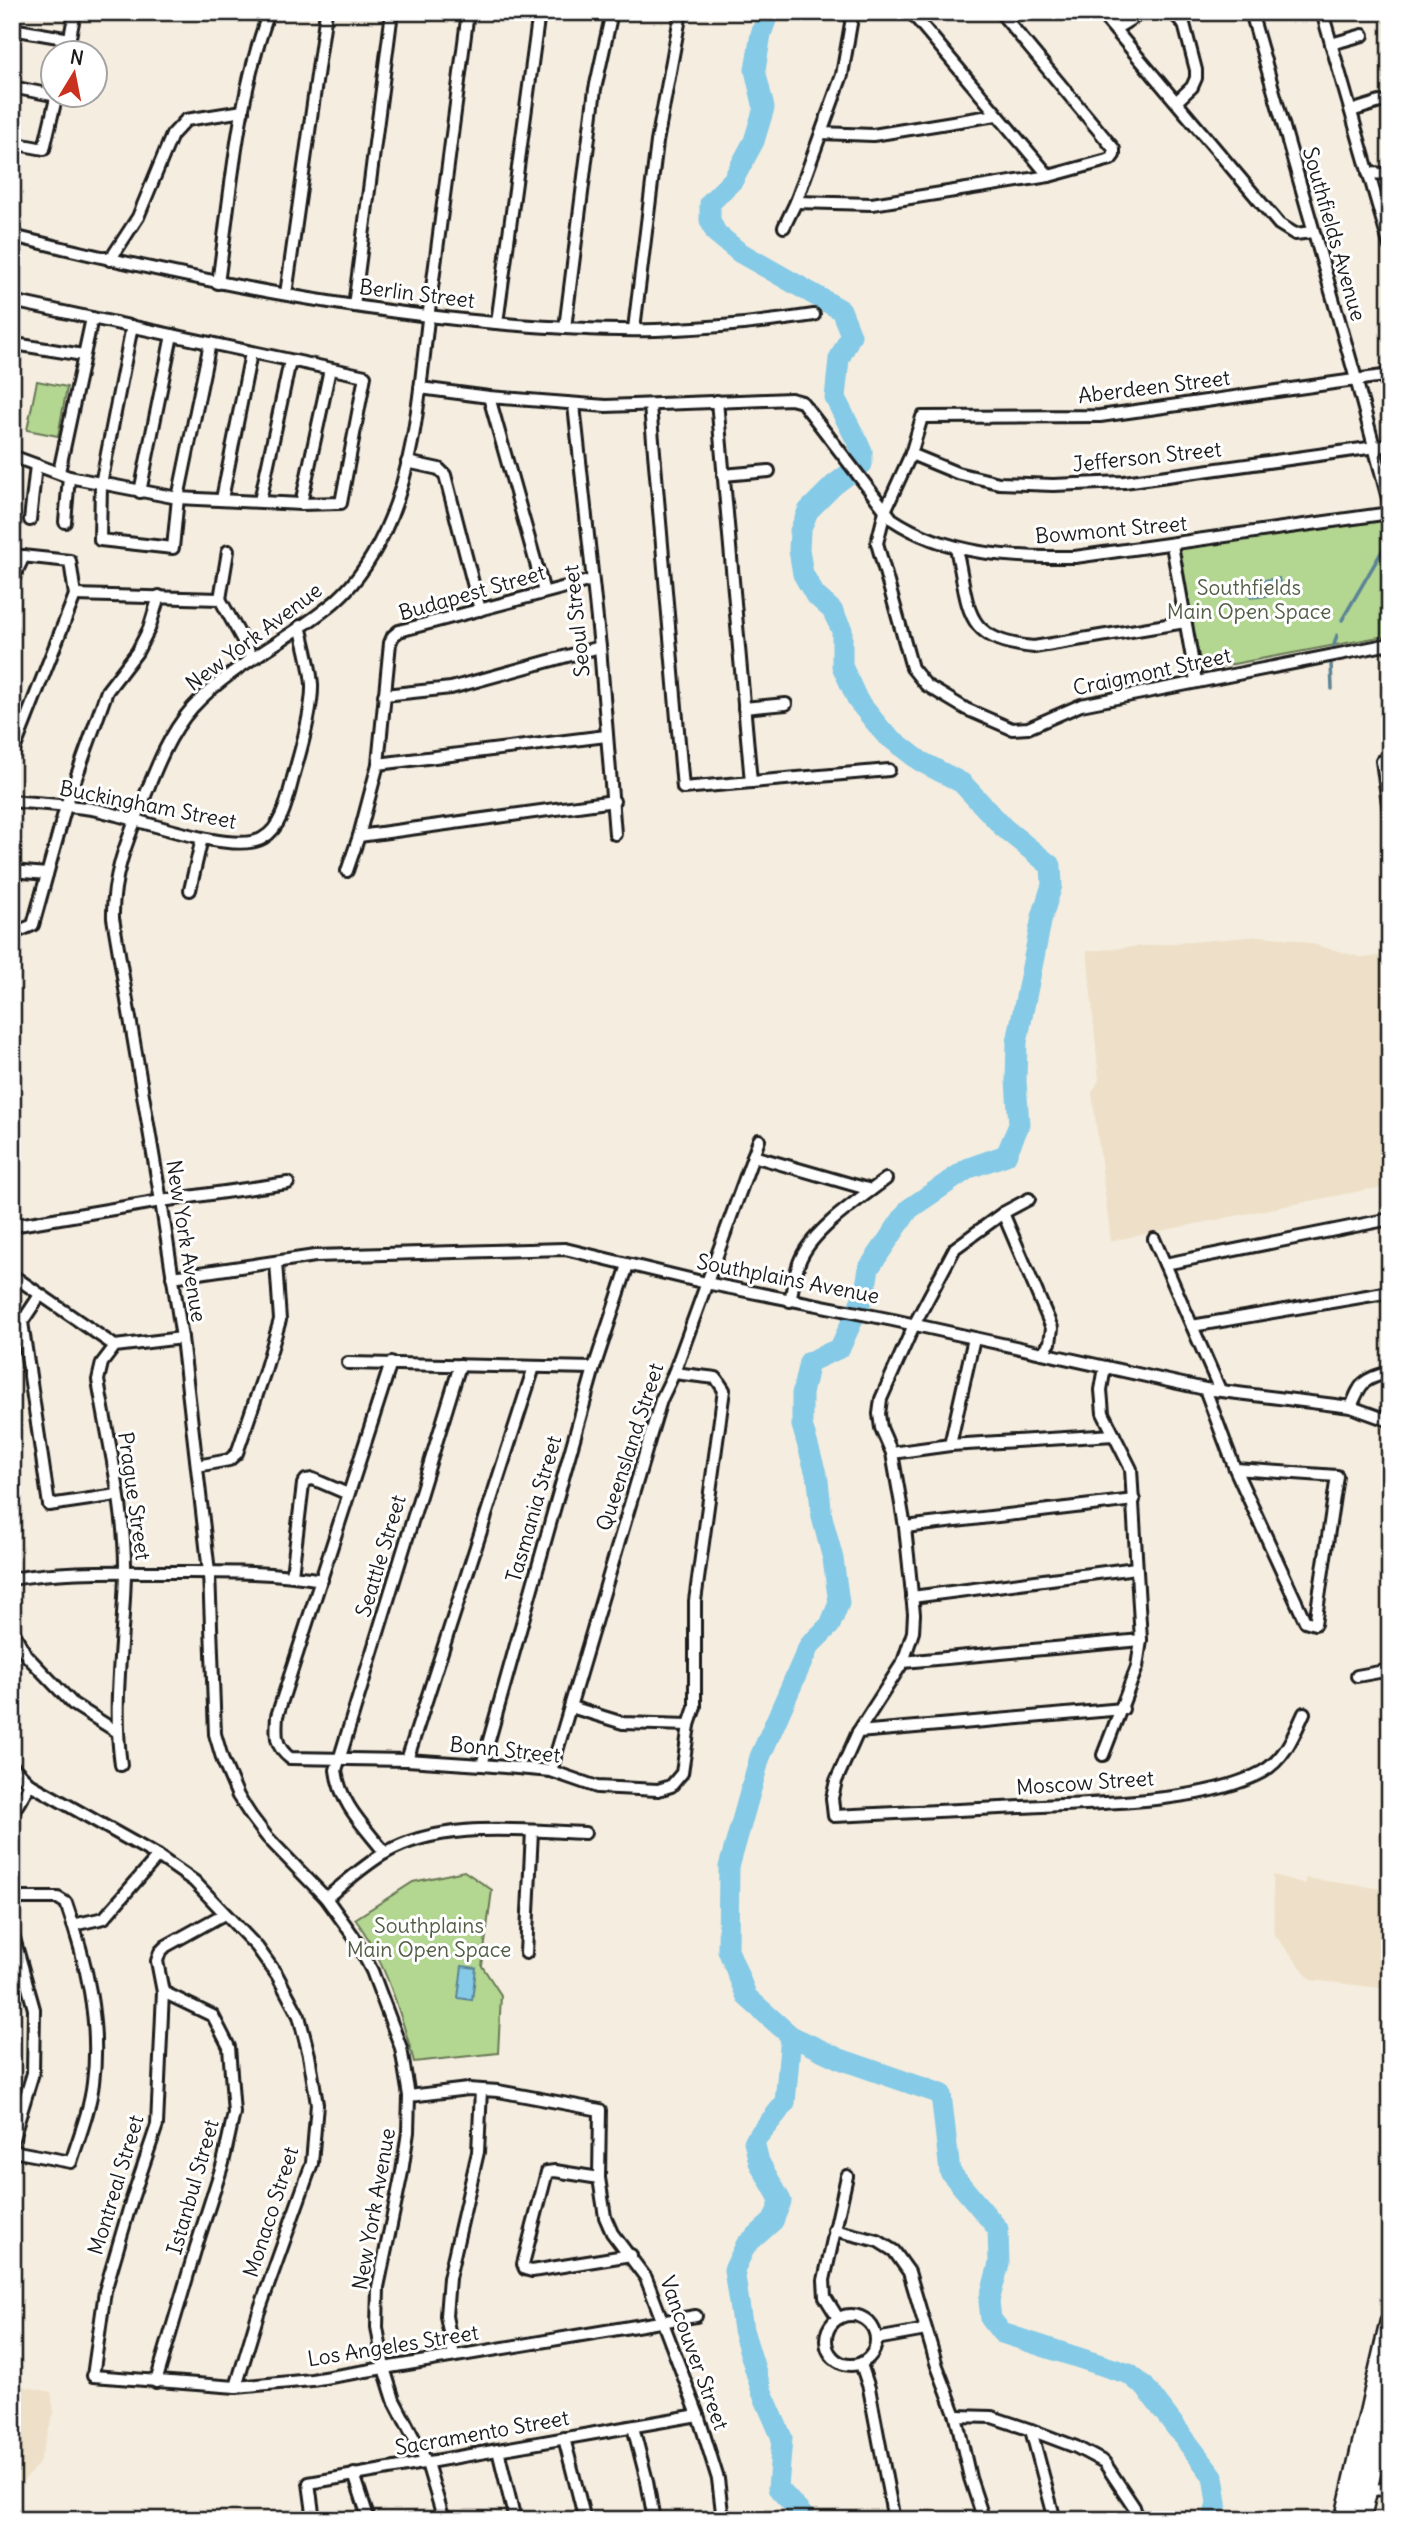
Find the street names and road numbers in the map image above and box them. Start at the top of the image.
street label: Southfields Avenue [1297,144,1372,324]
street label: Berlin Street [358,273,476,314]
street label: Aberdeen Street [1076,364,1231,409]
street label: Jefferson Street [1071,435,1223,478]
street label: Bowmont Street [1034,509,1188,550]
street label: Budapest Street [395,559,548,626]
street label: Seoul Street [557,564,596,679]
street label: New York Avenue [180,577,327,697]
street label: Craigmont Street [1070,642,1233,701]
street label: Buckingham Street [57,774,239,835]
street label: New York Avenue [160,1158,213,1324]
street label: Southplains Avenue [695,1248,882,1309]
street label: Queensland Street [590,1360,669,1534]
street label: Prague Street [112,1430,157,1562]
street label: Tasmania Street [500,1432,567,1585]
street label: Seattle Street [349,1492,412,1620]
street label: Bonn Street [448,1730,562,1769]
street label: Moscow Street [1015,1764,1155,1801]
street label: Montreal Street [81,2112,150,2258]
street label: Istanbul Street [160,2116,225,2258]
street label: New York Avenue [346,2126,401,2292]
street label: Monaco Street [237,2143,304,2281]
street label: Vancouver Street [654,2272,735,2434]
street label: Los Angeles Street [305,2319,480,2372]
street label: Sacramento Street [393,2404,571,2461]

